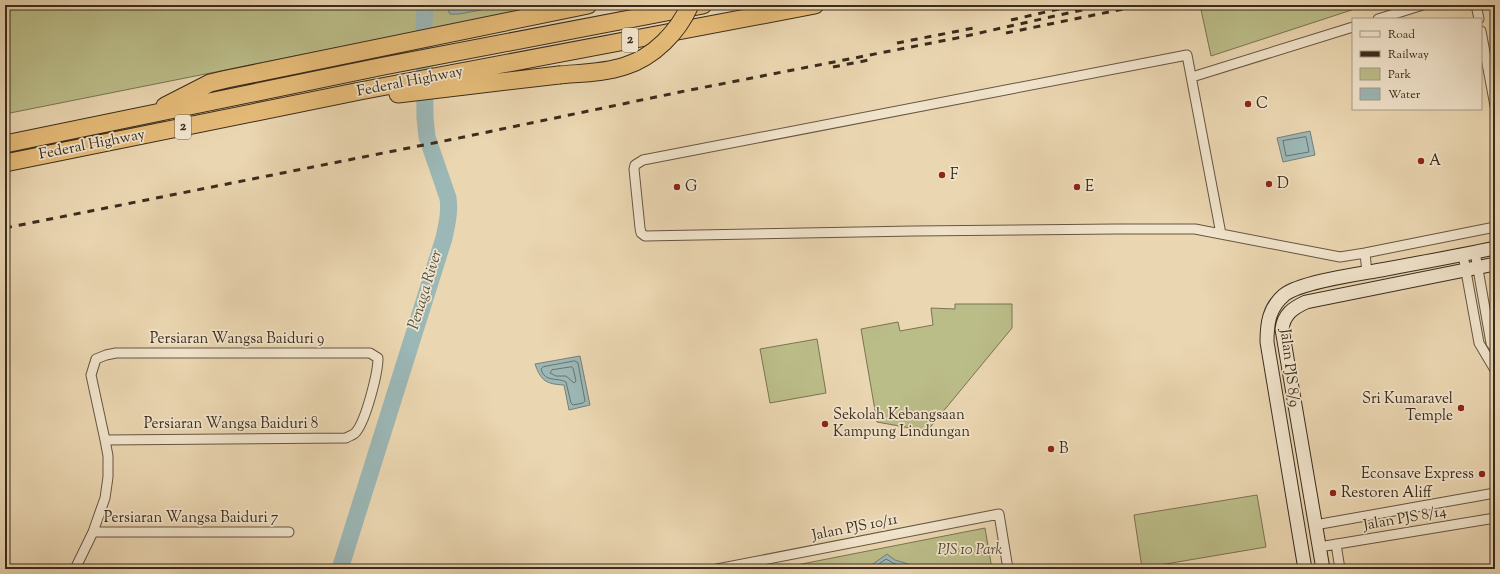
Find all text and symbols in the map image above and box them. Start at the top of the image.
legend [1352,18,1482,110]
text: Road [1388,26,1415,44]
road number: 2 [622,28,638,52]
text: Railway [1388,46,1429,64]
street label: Federal Highway [355,61,465,103]
text: Park [1388,66,1411,84]
text: Water [1388,86,1421,104]
place label: C [1256,94,1268,115]
marker: C [1243,99,1253,109]
road number: 2 [175,115,191,139]
street label: Federal Highway [37,124,147,166]
place label: A [1429,151,1441,172]
marker: A [1416,156,1426,166]
place label: F [950,165,959,186]
marker: F [937,170,947,180]
place label: D [1277,174,1289,195]
place label: G [685,177,697,198]
place label: E [1085,177,1094,198]
marker: D [1264,179,1274,189]
marker: G [672,182,682,192]
marker: E [1072,182,1082,192]
water label: Penaga River [403,247,449,333]
street label: Jalan PJS 8/9 [1274,327,1304,408]
street label: Persiaran Wangsa Baiduri 9 [150,329,324,350]
place label: Sri Kumaravel Temple [1362,389,1453,427]
marker: Sri Kumaravel Temple [1456,403,1466,413]
place label: Sekolah Kebangsaan Kampung Lindungan [833,405,970,443]
street label: Persiaran Wangsa Baiduri 8 [144,414,318,435]
marker: Sekolah Kebangsaan Kampung Lindungan [820,419,830,429]
place label: B [1059,439,1069,460]
marker: B [1046,444,1056,454]
place label: Econsave Express [1361,464,1474,485]
marker: Econsave Express [1477,469,1487,479]
place label: Restoren Aliff [1341,483,1433,504]
marker: Restoren Aliff [1328,488,1338,498]
street label: Jalan PJS 8/14 [1361,501,1449,537]
street label: Persiaran Wangsa Baiduri 7 [104,508,279,529]
street label: Jalan PJS 10/11 [809,509,900,547]
park label: PJS 10 Park [938,540,1003,561]

